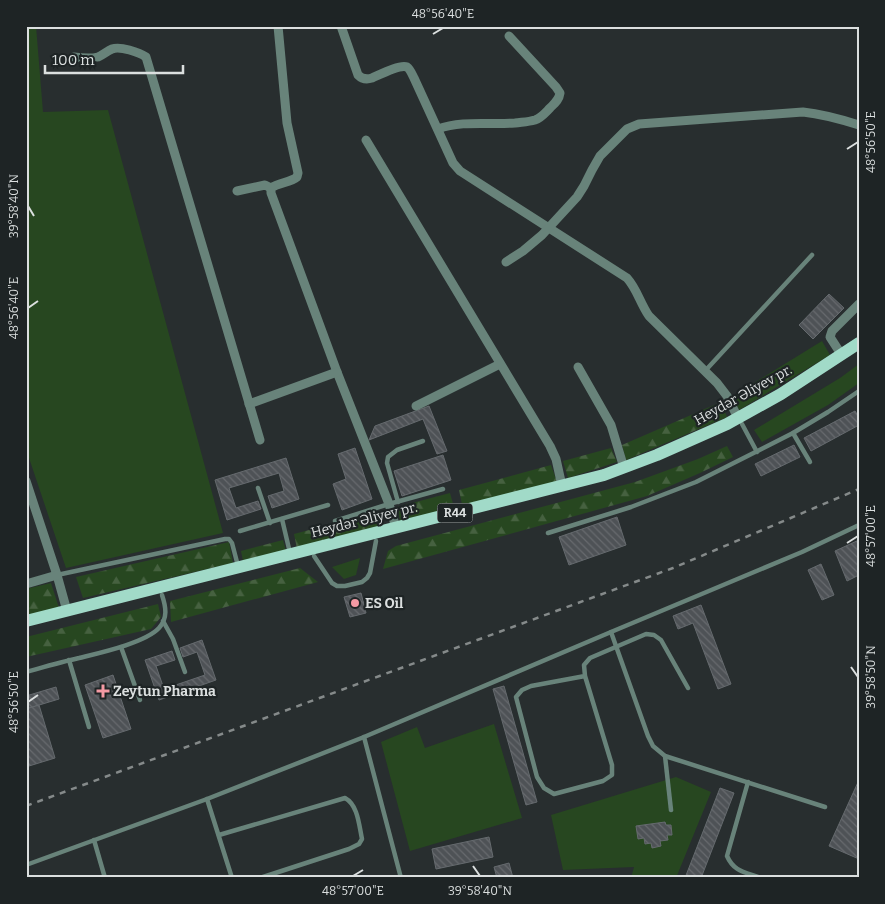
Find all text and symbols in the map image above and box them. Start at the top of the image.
text: 48°56'40"E [412,7,474,21]
scale bar [45,42,182,74]
text: 100 m [52,51,95,69]
text: 48°56'50"E [864,111,878,173]
text: 39°58'40"N [7,174,21,238]
text: 48°56'40"E [7,277,21,339]
street label: Heydər Əliyev pr. [691,361,795,429]
street label: Heydər Əliyev pr. [309,499,419,541]
road number: R44 [438,503,472,522]
text: 48°57'00"E [864,505,878,567]
place label: ES Oil [365,595,404,612]
marker: ES Oil [349,597,361,609]
text: 39°58'50"N [864,645,878,709]
text: 48°56'50"E [7,671,21,733]
place label: Zeytun Pharma [113,683,216,700]
marker: Zeytun Pharma [97,685,109,697]
text: 48°57'00"E [322,884,384,898]
text: 39°58'40"N [448,884,512,898]

